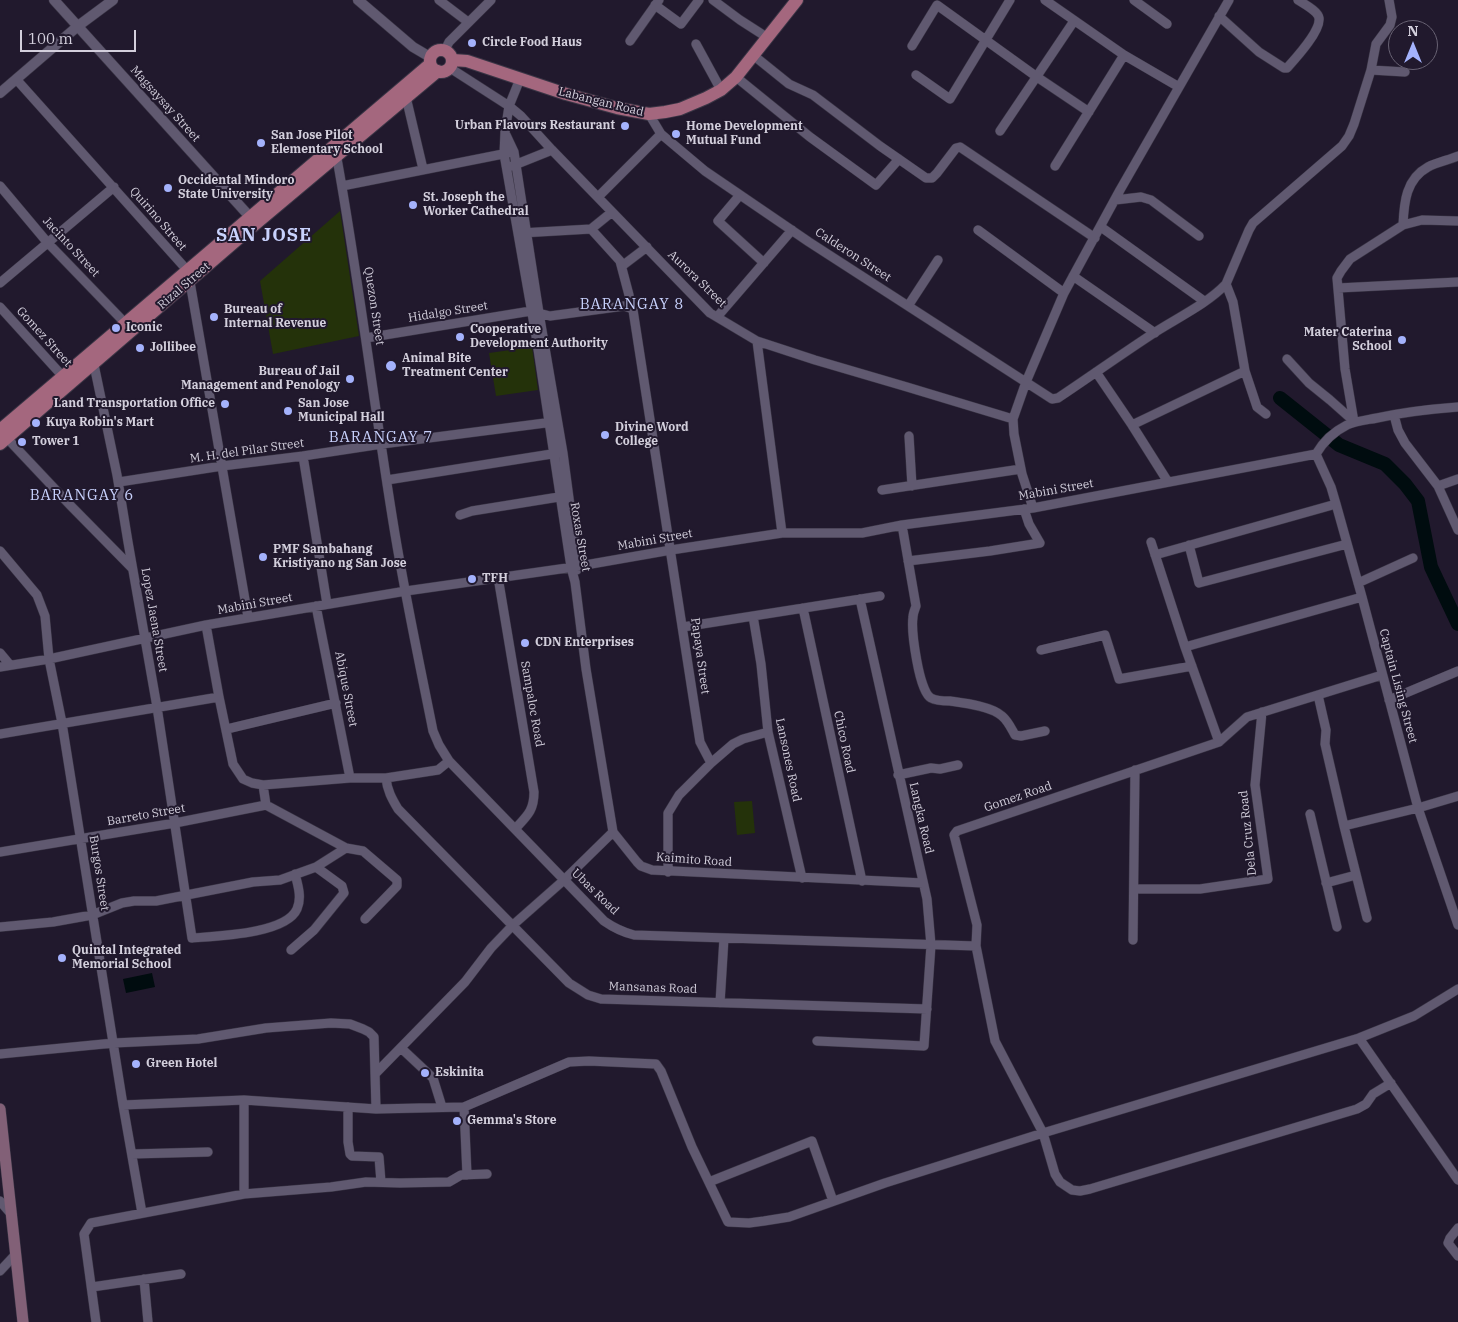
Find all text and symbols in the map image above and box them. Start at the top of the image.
scale bar [22,20,139,52]
north arrow [1388,20,1438,70]
text: N [1407,22,1419,40]
text: 100 m [28,29,73,48]
place label: Circle Food Haus [482,36,582,50]
marker: Circle Food Haus [466,37,478,49]
street label: Magsaysay Street [127,63,203,145]
street label: Labangan Road [557,84,645,120]
place label: Urban Flavours Restaurant [455,119,615,133]
marker: Urban Flavours Restaurant [619,120,631,132]
place label: Home Development Mutual Fund [686,120,802,148]
marker: Home Development Mutual Fund [670,128,682,140]
place label: San Jose Pilot Elementary School [271,129,383,157]
marker: San Jose Pilot Elementary School [255,137,267,149]
place label: Occidental Mindoro State University [178,174,294,202]
marker: Occidental Mindoro State University [162,182,174,194]
street label: Quirino Street [126,184,190,254]
place label: St. Joseph the Worker Cathedral [423,191,529,219]
marker: St. Joseph the Worker Cathedral [407,199,419,211]
street label: Jacinto Street [39,214,103,280]
district label: SAN JOSE [215,225,313,247]
street label: Calderon Street [812,225,894,285]
street label: Aurora Street [665,247,729,311]
street label: Rizal Street [155,259,213,313]
street label: Quezon Street [361,266,387,346]
district label: BARANGAY 8 [579,296,685,314]
street label: Hidalgo Street [407,299,489,325]
place label: Bureau of Internal Revenue [224,303,326,331]
street label: Gomez Street [13,304,75,370]
marker: Bureau of Internal Revenue [208,311,220,323]
place label: Iconic [126,321,162,335]
marker: Iconic [110,322,122,334]
place label: Cooperative Development Authority [470,323,608,351]
place label: Mater Caterina School [1304,326,1392,354]
marker: Cooperative Development Authority [454,331,466,343]
marker: Mater Caterina School [1396,334,1408,346]
place label: Jollibee [150,341,196,355]
marker: Jollibee [134,342,146,354]
place label: Animal Bite Treatment Center [402,352,508,380]
marker: Animal Bite Treatment Center [384,359,398,373]
place label: Bureau of Jail Management and Penology [181,365,340,393]
marker: Bureau of Jail Management and Penology [344,373,356,385]
place label: Land Transportation Office [54,397,215,411]
place label: San Jose Municipal Hall [298,397,385,425]
marker: Land Transportation Office [219,398,231,410]
marker: San Jose Municipal Hall [282,405,294,417]
place label: Kuya Robin's Mart [46,416,154,430]
marker: Kuya Robin's Mart [30,417,42,429]
place label: Divine Word College [615,421,689,449]
district label: BARANGAY 7 [328,429,434,447]
marker: Divine Word College [599,429,611,441]
place label: Tower 1 [32,435,80,449]
marker: Tower 1 [16,436,28,448]
street label: M. H. del Pilar Street [189,436,305,466]
street label: Mabini Street [1017,476,1095,504]
district label: BARANGAY 6 [29,487,135,505]
street label: Roxas Street [567,501,593,573]
street label: Mabini Street [616,526,694,554]
place label: PMF Sambahang Kristiyano ng San Jose [273,543,407,571]
marker: PMF Sambahang Kristiyano ng San Jose [257,551,269,563]
street label: Lopez Jaena Street [138,567,170,673]
place label: TFH [482,572,508,586]
marker: TFH [466,573,478,585]
street label: Mabini Street [216,590,294,618]
street label: Papaya Street [688,617,712,695]
street label: Captain Lising Street [1376,627,1420,745]
place label: CDN Enterprises [535,636,634,650]
marker: CDN Enterprises [519,637,531,649]
street label: Abique Street [332,650,360,728]
street label: Sampaloc Road [517,660,547,748]
street label: Chico Road [830,710,858,774]
street label: Lansones Road [772,717,804,803]
street label: Gomez Road [982,779,1054,815]
street label: Langka Road [906,781,936,855]
street label: Dela Cruz Road [1236,790,1260,876]
street label: Barreto Street [106,801,186,829]
street label: Burgos Street [86,834,112,912]
street label: Kaimito Road [655,850,733,870]
street label: Ubas Road [568,866,622,918]
place label: Quintal Integrated Memorial School [72,944,181,972]
marker: Quintal Integrated Memorial School [56,952,68,964]
street label: Mansanas Road [608,979,698,997]
place label: Green Hotel [146,1057,217,1071]
marker: Green Hotel [130,1058,142,1070]
place label: Eskinita [435,1066,484,1080]
marker: Eskinita [419,1067,431,1079]
place label: Gemma's Store [467,1114,556,1128]
marker: Gemma's Store [451,1115,463,1127]

